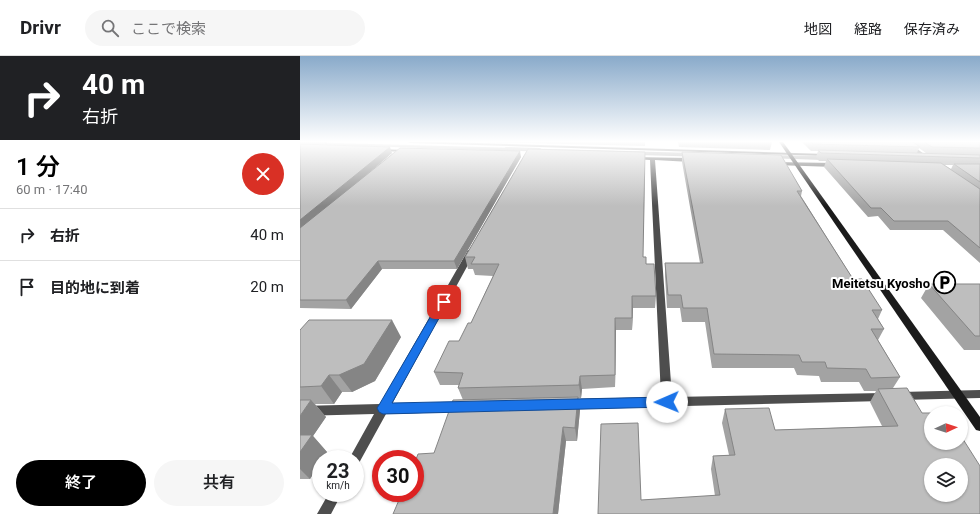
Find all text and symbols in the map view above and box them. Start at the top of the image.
search box [85,10,365,46]
text: Drivr [20,16,61,39]
icon: search [99,17,121,39]
text: ここで検索 [131,20,206,38]
text: 地図 [804,21,832,37]
text: 経路 [854,21,882,37]
text: 保存済み [904,21,960,37]
text: 40 m [82,68,145,101]
icon: right [16,72,68,124]
text: 右折 [82,106,118,127]
text: 1 分 [16,153,60,181]
button: close [242,153,284,195]
text: 60 m · 17:40 [16,182,87,197]
icon: right [16,224,38,246]
text: 40 m [250,226,284,244]
text: 右折 [50,227,80,245]
parking icon: Meitetsu Kyosho [932,270,958,296]
icon: arrive [16,276,38,298]
place label: Meitetsu Kyosho [832,276,930,291]
text: 20 m [250,278,284,296]
text: 目的地に到着 [50,279,140,297]
pin [427,285,461,319]
icon: arrive [433,291,455,313]
position arrow [646,381,688,423]
north arrow [924,406,968,450]
map controls [924,406,968,502]
speed limit sign: 30 [372,450,424,502]
button: layers [924,458,968,502]
text: 23 [327,459,349,483]
button: 終了 [16,460,146,506]
button: 共有 [154,460,284,506]
text: km/h [326,480,350,491]

